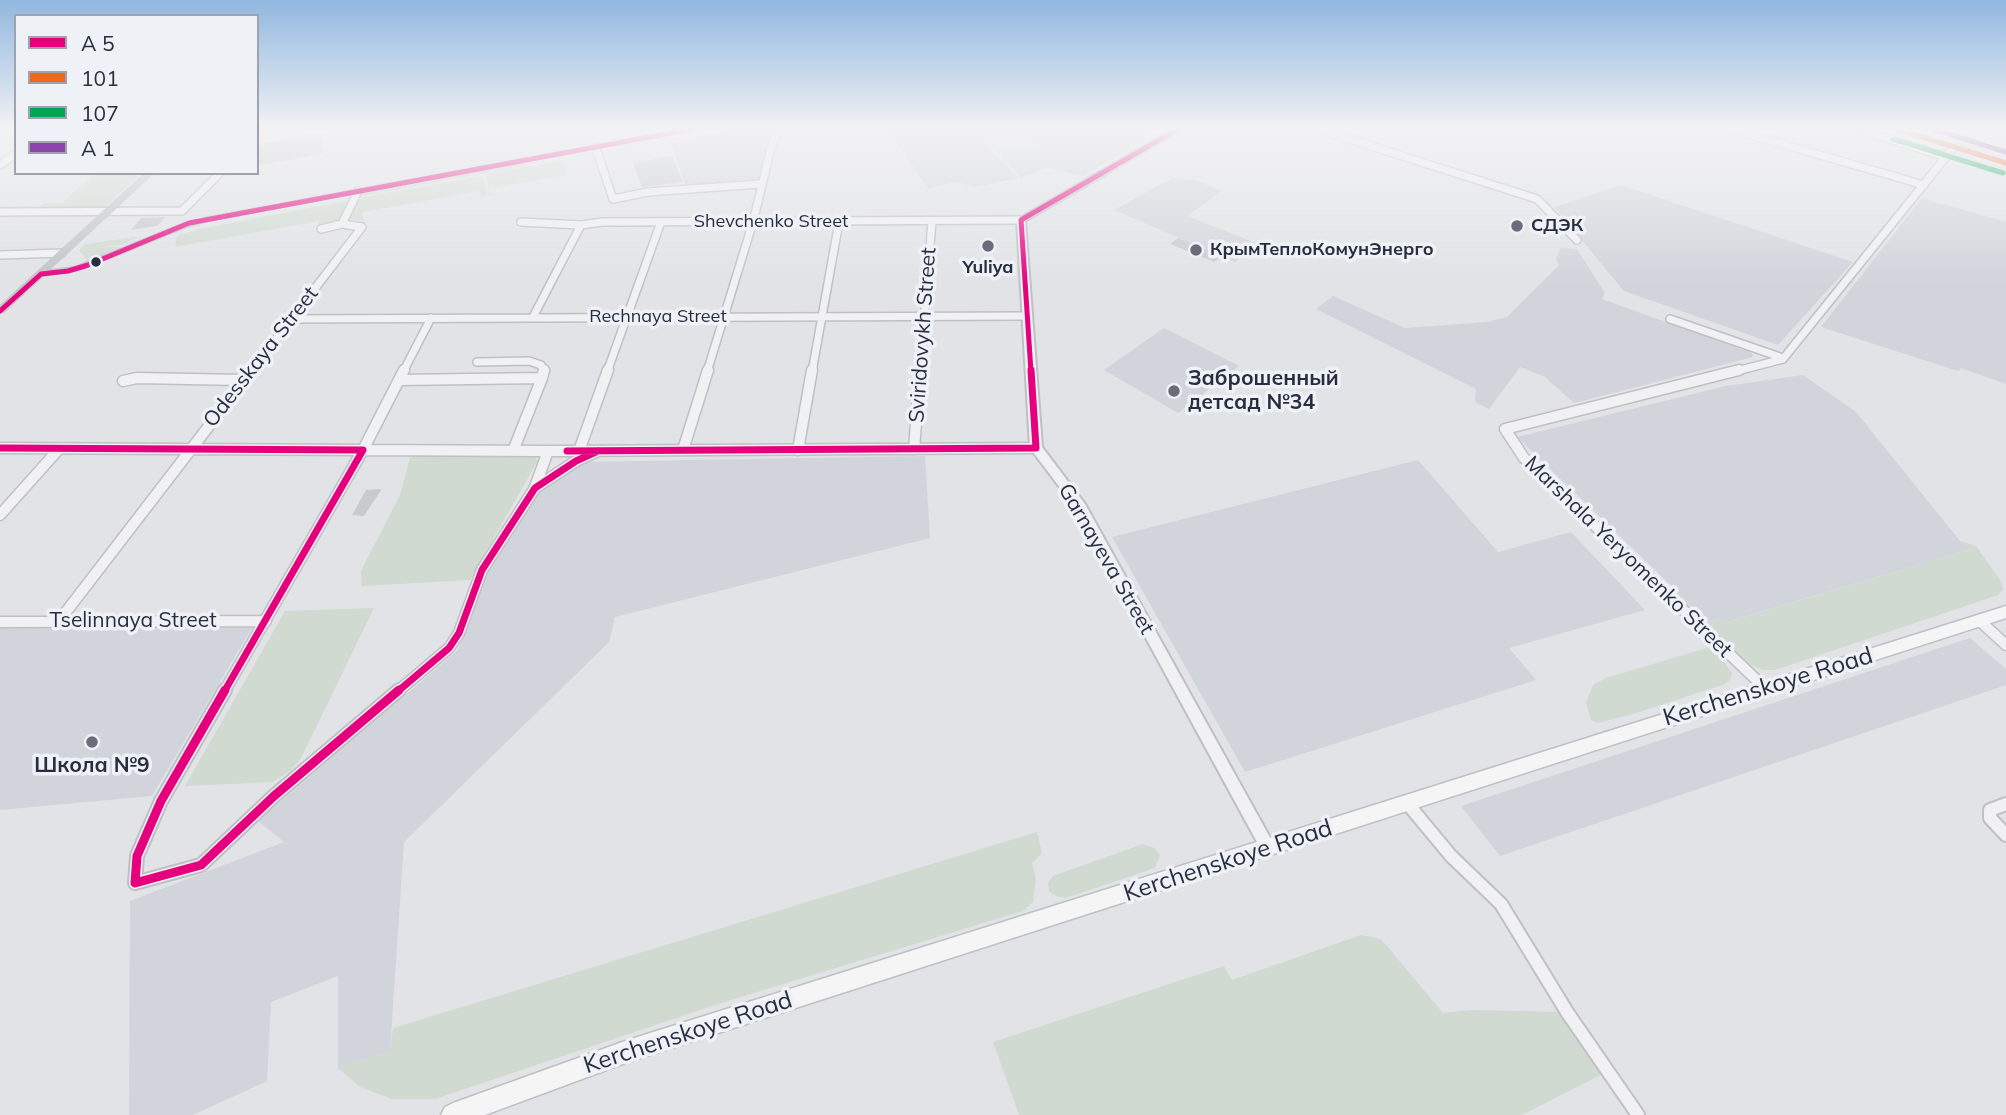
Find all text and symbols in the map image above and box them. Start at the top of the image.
legend [14,14,259,175]
text: A 5 [81,30,115,56]
text: 101 [81,65,119,91]
text: 107 [81,100,119,126]
text: A 1 [81,135,115,161]
street label: Shevchenko Street [694,211,848,233]
place label: СДЭК [1531,215,1583,237]
marker: СДЭК [1509,218,1525,234]
marker: Yuliya [980,238,996,254]
place label: КрымТеплоКомунЭнерго [1210,239,1434,261]
marker: КрымТеплоКомунЭнерго [1188,242,1204,258]
street label: Sviridovykh Street [904,247,942,423]
unlabelled marker [89,255,103,269]
place label: Yuliya [963,257,1013,279]
street label: Odesskaya Street [198,282,324,432]
street label: Rechnaya Street [589,306,727,328]
place label: Заброшенный детсад №34 [1188,366,1339,416]
marker: Заброшенный детсад №34 [1166,383,1182,399]
street label: Marshala Yeryomenko Street [1519,451,1737,663]
street label: Garnayeva Street [1053,479,1159,639]
street label: Tselinnaya Street [49,608,217,634]
street label: Kerchenskoye Road [1660,641,1876,733]
marker: Школа №9 [84,734,100,750]
place label: Школа №9 [34,753,150,779]
street label: Kerchenskoye Road [1120,814,1336,908]
street label: Kerchenskoye Road [580,986,796,1080]

